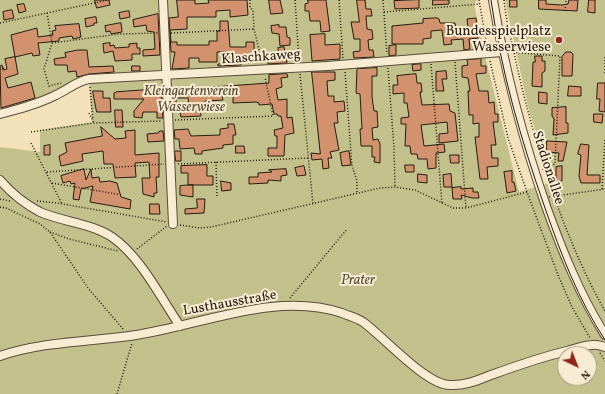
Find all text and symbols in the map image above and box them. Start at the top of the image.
place label: Bundesspielplatz Wasserwiese [446,24,551,56]
marker: Bundesspielplatz Wasserwiese [554,35,564,45]
street label: Klaschkaweg [221,47,301,69]
park label: Kleingartenverein Wasserwiese [143,84,239,116]
street label: Stadionallee [527,129,567,207]
park label: Prater [341,273,375,289]
street label: Lusthausstraße [182,288,278,320]
north arrow [557,346,597,386]
text: N [577,366,593,383]

